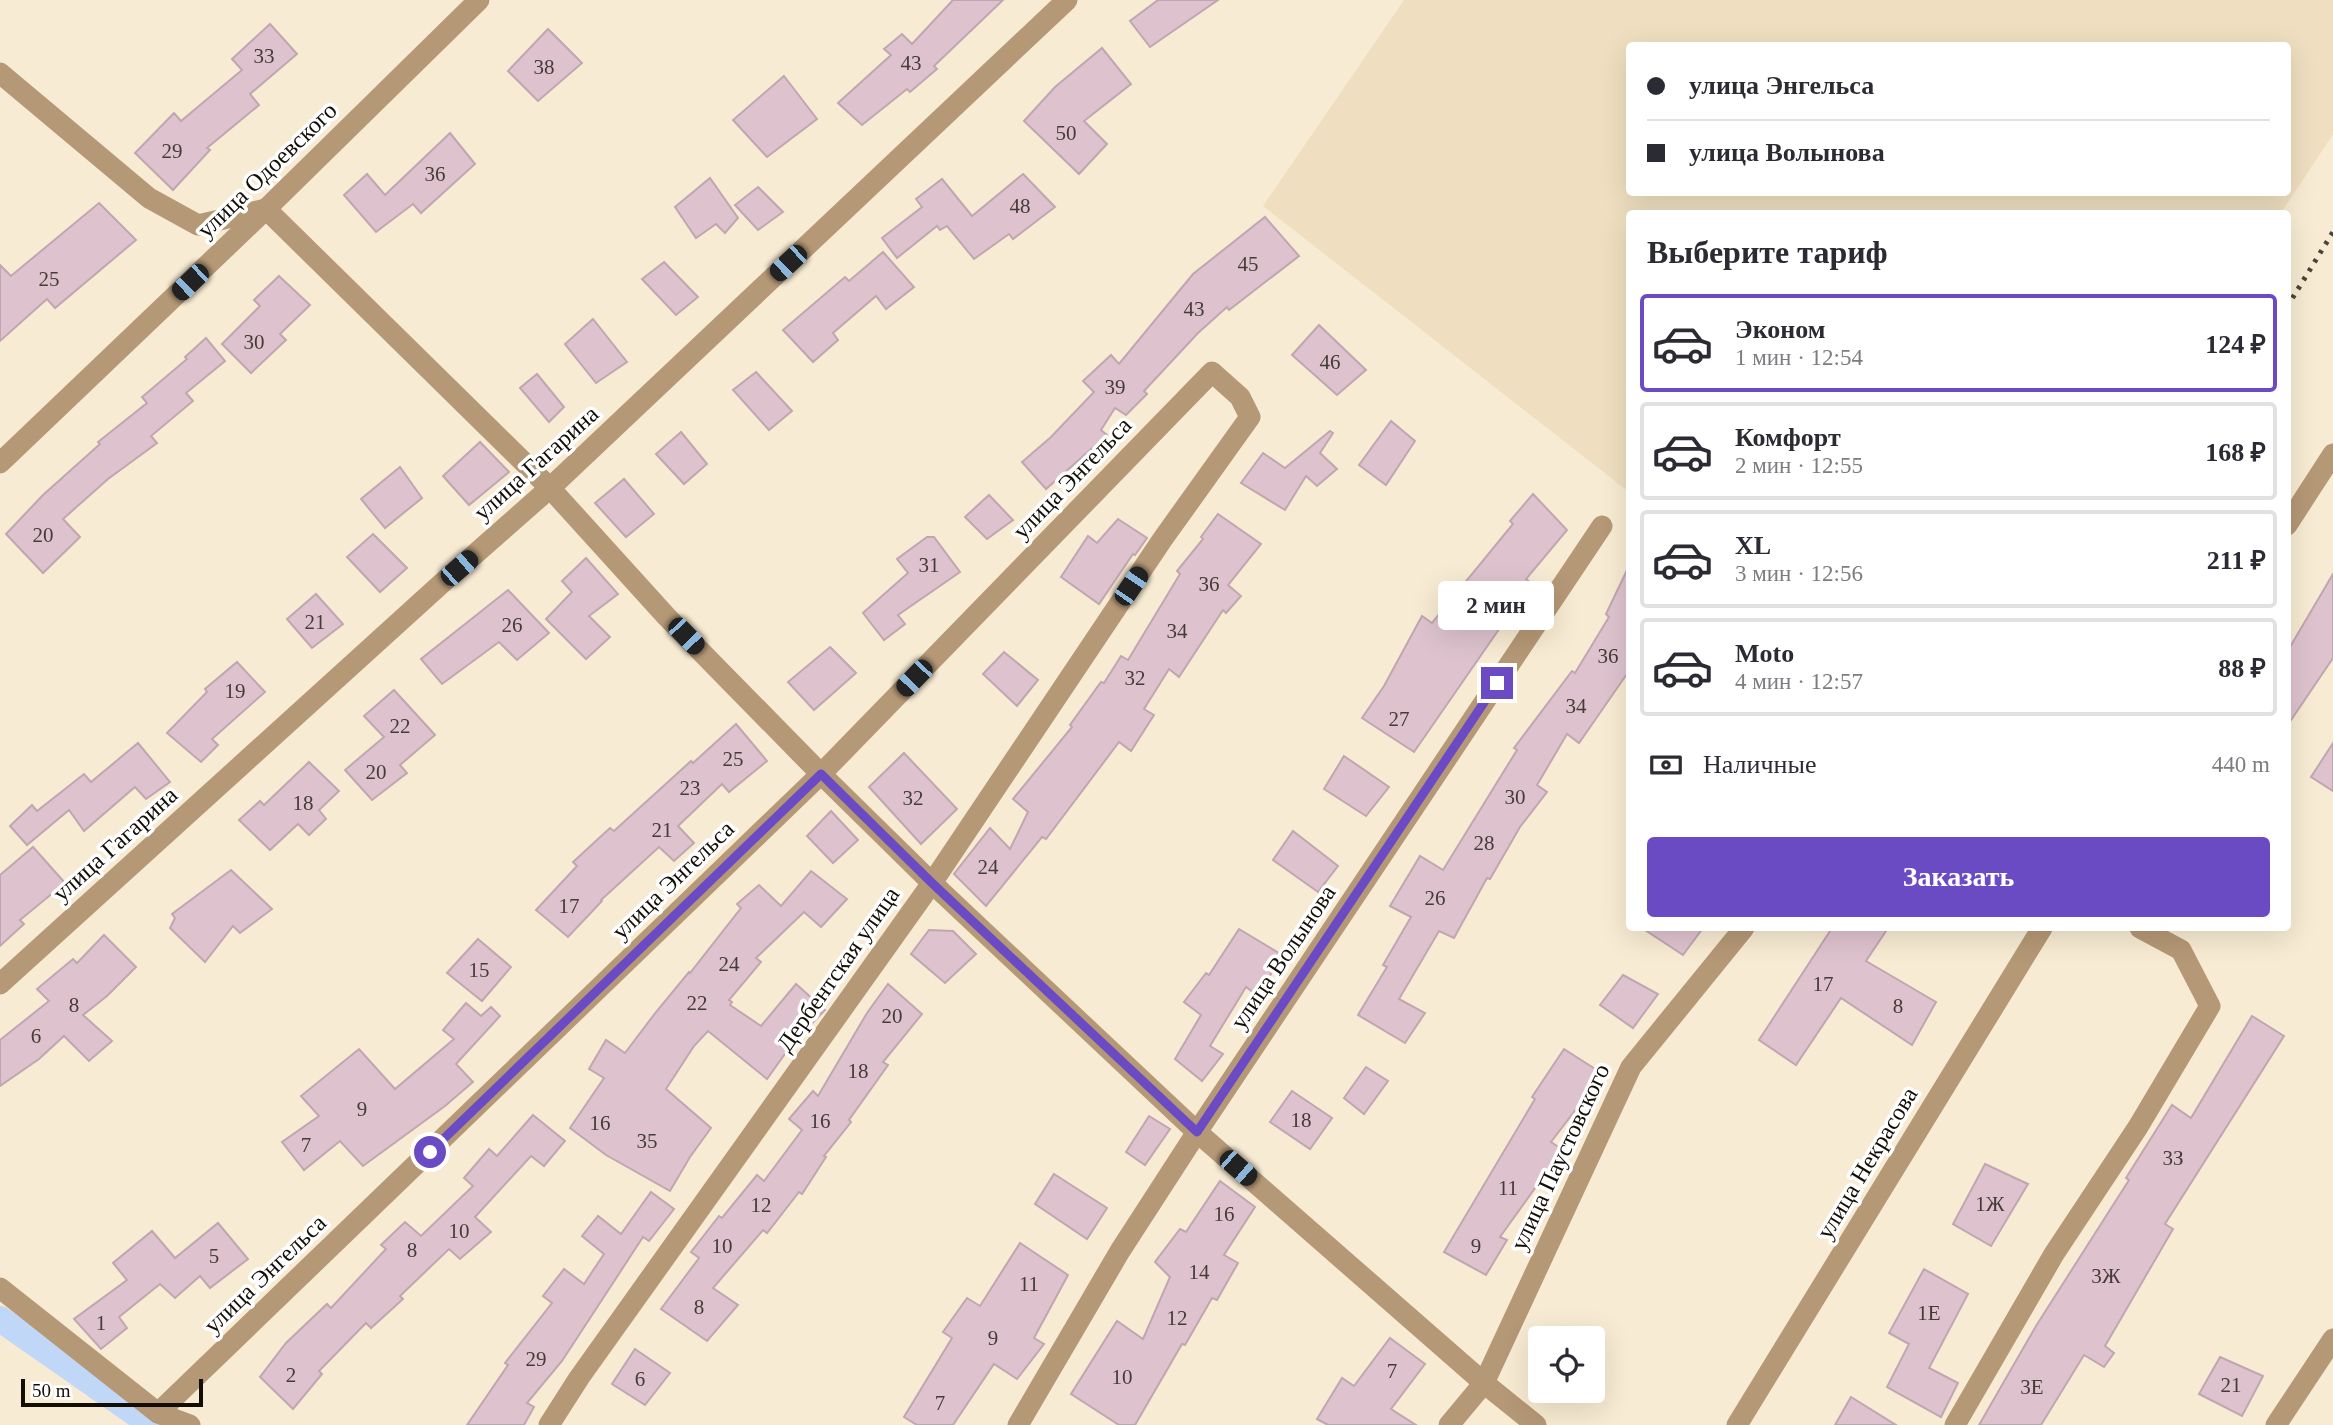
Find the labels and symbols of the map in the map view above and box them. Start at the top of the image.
house number: 33 [254,44,275,68]
house number: 43 [901,51,922,75]
house number: 38 [534,55,555,79]
street label: улица Одоевского [192,97,342,243]
house number: 50 [1056,121,1077,145]
house number: 29 [162,139,183,163]
house number: 36 [425,162,446,186]
house number: 48 [1010,194,1031,218]
car [766,241,811,285]
house number: 45 [1238,252,1259,276]
car [168,260,213,304]
house number: 25 [39,267,60,291]
house number: 43 [1184,297,1205,321]
house number: 30 [244,330,265,354]
house number: 46 [1320,350,1341,374]
house number: 39 [1105,375,1126,399]
street label: улица Гагарина [469,400,604,526]
street label: улица Энгельса [1008,412,1137,544]
house number: 20 [33,523,54,547]
car [437,546,482,590]
house number: 31 [919,553,940,577]
car [1111,563,1152,609]
house number: 36 [1199,572,1220,596]
callout: 2 мин [1439,582,1555,630]
house number: 21 [305,610,326,634]
house number: 26 [502,613,523,637]
car [664,614,709,658]
house number: 34 [1167,619,1188,643]
house number: 36 [1598,644,1619,668]
car [892,656,937,700]
house number: 32 [1125,666,1146,690]
route end [1481,667,1513,699]
house number: 19 [225,679,246,703]
house number: 34 [1566,694,1587,718]
house number: 27 [1389,707,1410,731]
house number: 22 [390,714,411,738]
house number: 25 [723,747,744,771]
house number: 20 [366,760,387,784]
house number: 23 [680,776,701,800]
street label: улица Гагарина [48,781,183,907]
house number: 30 [1505,785,1526,809]
house number: 32 [903,786,924,810]
house number: 18 [293,791,314,815]
street label: улица Энгельса [607,815,739,944]
house number: 21 [652,818,673,842]
house number: 28 [1474,831,1495,855]
house number: 24 [978,855,999,879]
street label: улица Волынова [1225,880,1341,1034]
street label: Дербентская улица [772,882,905,1056]
house number: 26 [1425,886,1446,910]
house number: 17 [559,894,580,918]
house number: 24 [719,952,740,976]
house number: 15 [469,958,490,982]
house number: 17 [1813,972,1834,996]
house number: 22 [687,991,708,1015]
house number: 8 [69,993,79,1017]
house number: 8 [1893,994,1903,1018]
house number: 20 [882,1004,903,1028]
house number: 6 [31,1024,41,1048]
house number: 18 [848,1059,869,1083]
street label: улица Паустовского [1505,1060,1615,1254]
street label: улица Некрасова [1812,1082,1923,1243]
house number: 9 [357,1097,367,1121]
house number: 18 [1291,1108,1312,1132]
house number: 16 [810,1109,831,1133]
house number: 16 [590,1111,611,1135]
house number: 35 [637,1129,658,1153]
house number: 7 [301,1133,311,1157]
route start [414,1136,446,1168]
car [1216,1146,1261,1190]
house number: 3З [2162,1146,2184,1170]
house number: 11 [1498,1176,1518,1200]
house number: 1Ж [1975,1192,2005,1216]
house number: 12 [751,1193,772,1217]
house number: 16 [1214,1202,1235,1226]
street label: улица Энгельса [199,1209,331,1338]
house number: 10 [449,1219,470,1243]
house number: 10 [712,1234,733,1258]
house number: 9 [1471,1234,1481,1258]
house number: 8 [407,1238,417,1262]
house number: 5 [209,1244,219,1268]
house number: 14 [1189,1260,1210,1284]
house number: 3Ж [2091,1264,2121,1288]
house number: 11 [1019,1272,1039,1296]
house number: 8 [694,1295,704,1319]
house number: 1Е [1917,1301,1941,1325]
house number: 12 [1167,1306,1188,1330]
house number: 1 [96,1311,106,1335]
house number: 9 [988,1326,998,1350]
house number: 29 [526,1347,547,1371]
house number: 7 [1387,1359,1397,1383]
house number: 2 [286,1363,296,1387]
house number: 10 [1112,1365,1133,1389]
house number: 6 [635,1367,645,1391]
house number: 21 [2221,1373,2242,1397]
house number: 3Е [2020,1375,2044,1399]
scale bar [21,1376,203,1408]
house number: 7 [935,1391,945,1415]

